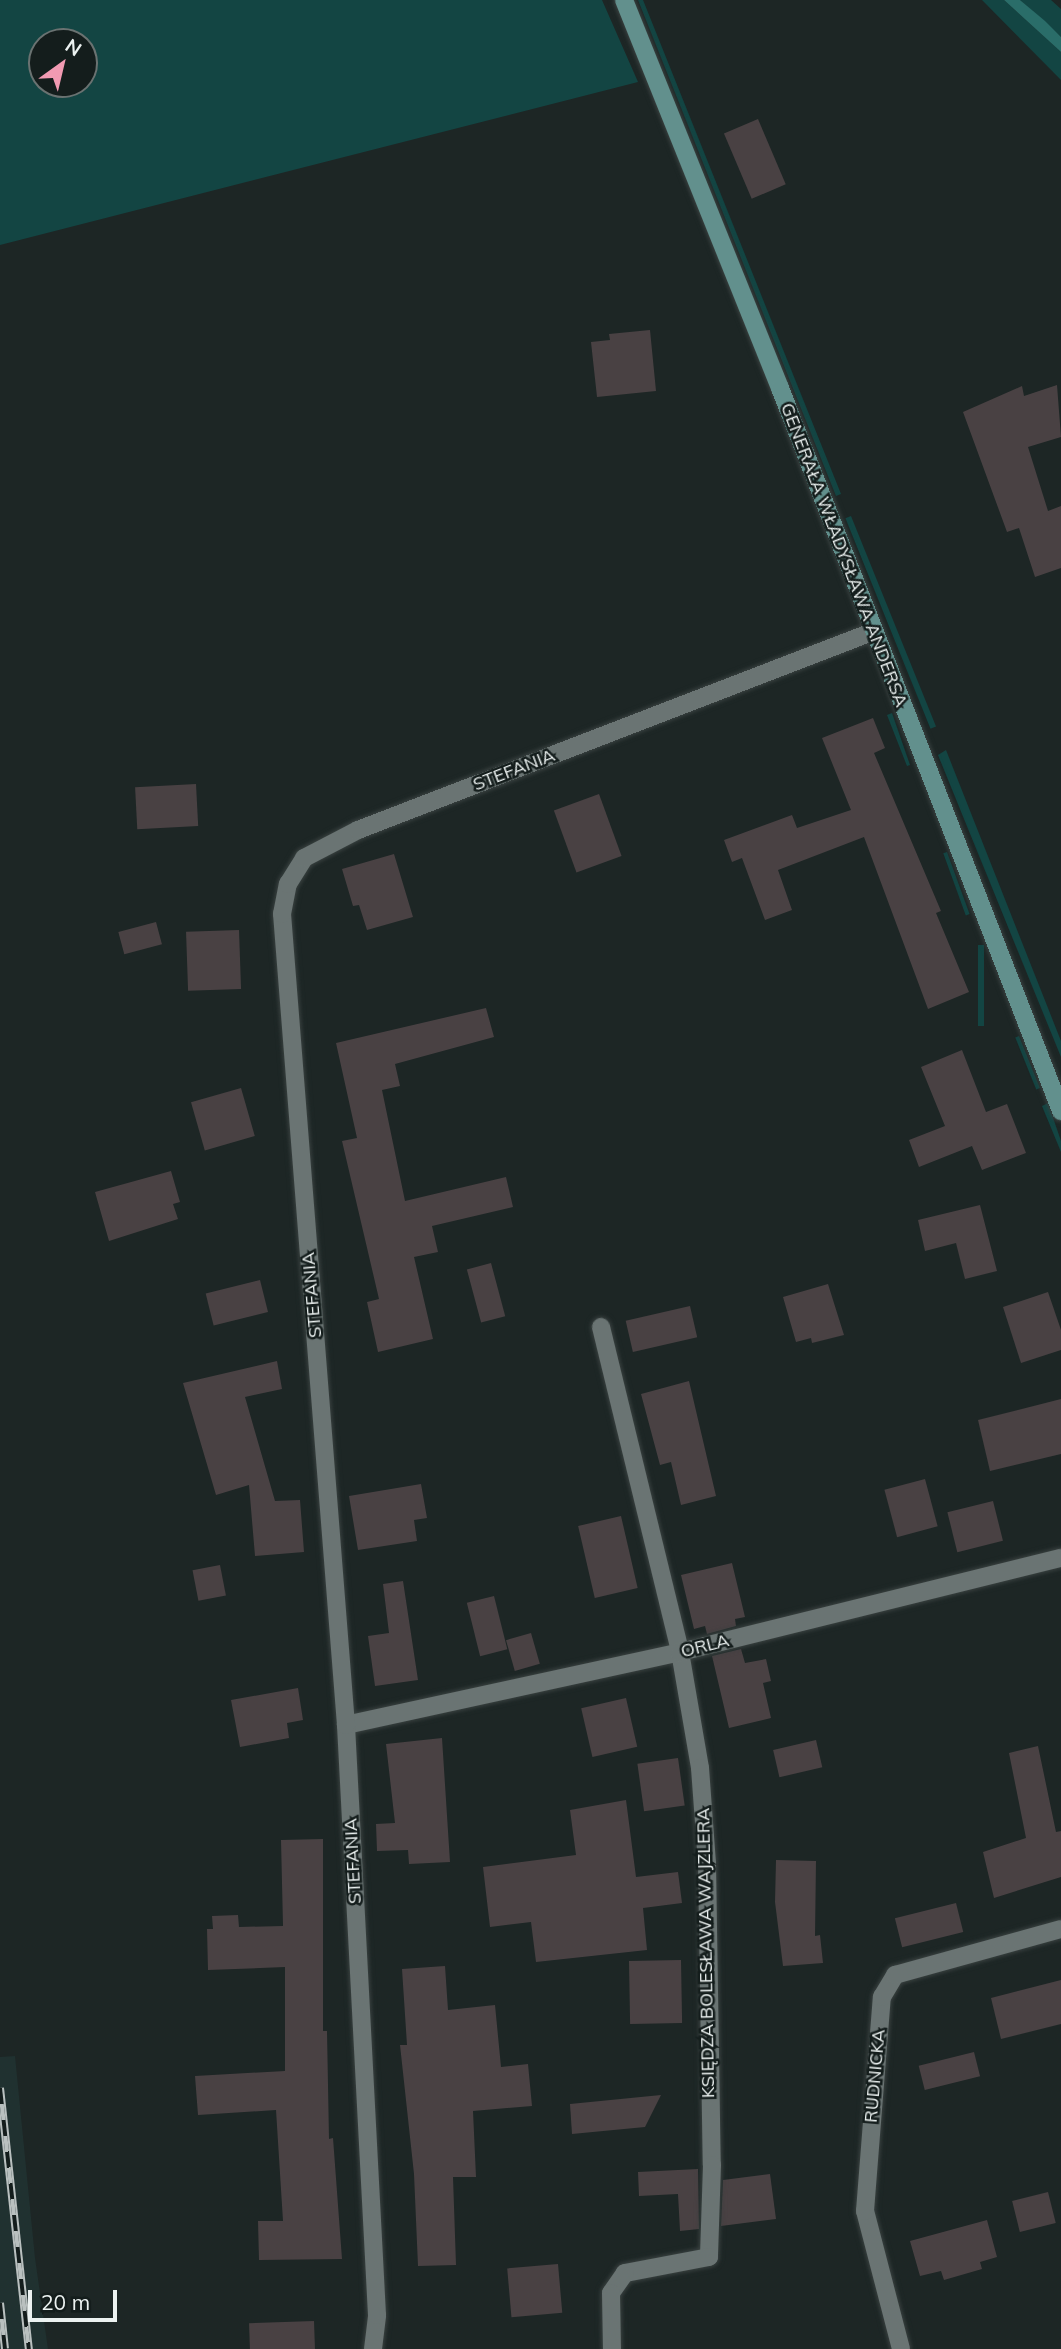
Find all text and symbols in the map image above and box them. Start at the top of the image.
north arrow [28,28,98,98]
text: N [61,33,86,61]
street label: GENERAŁA WŁADYSŁAWA ANDERSA [776,400,912,710]
street label: STEFANIA [470,744,558,796]
street label: STEFANIA [297,1251,327,1339]
street label: ORLA [679,1630,731,1662]
street label: KSIĘDZA BOLESŁAWA WAJZLERA [693,1808,719,2098]
street label: STEFANIA [340,1817,366,1905]
street label: RUDNICKA [860,2028,890,2124]
scale bar [32,2276,121,2320]
text: 20 m [41,2289,90,2315]

